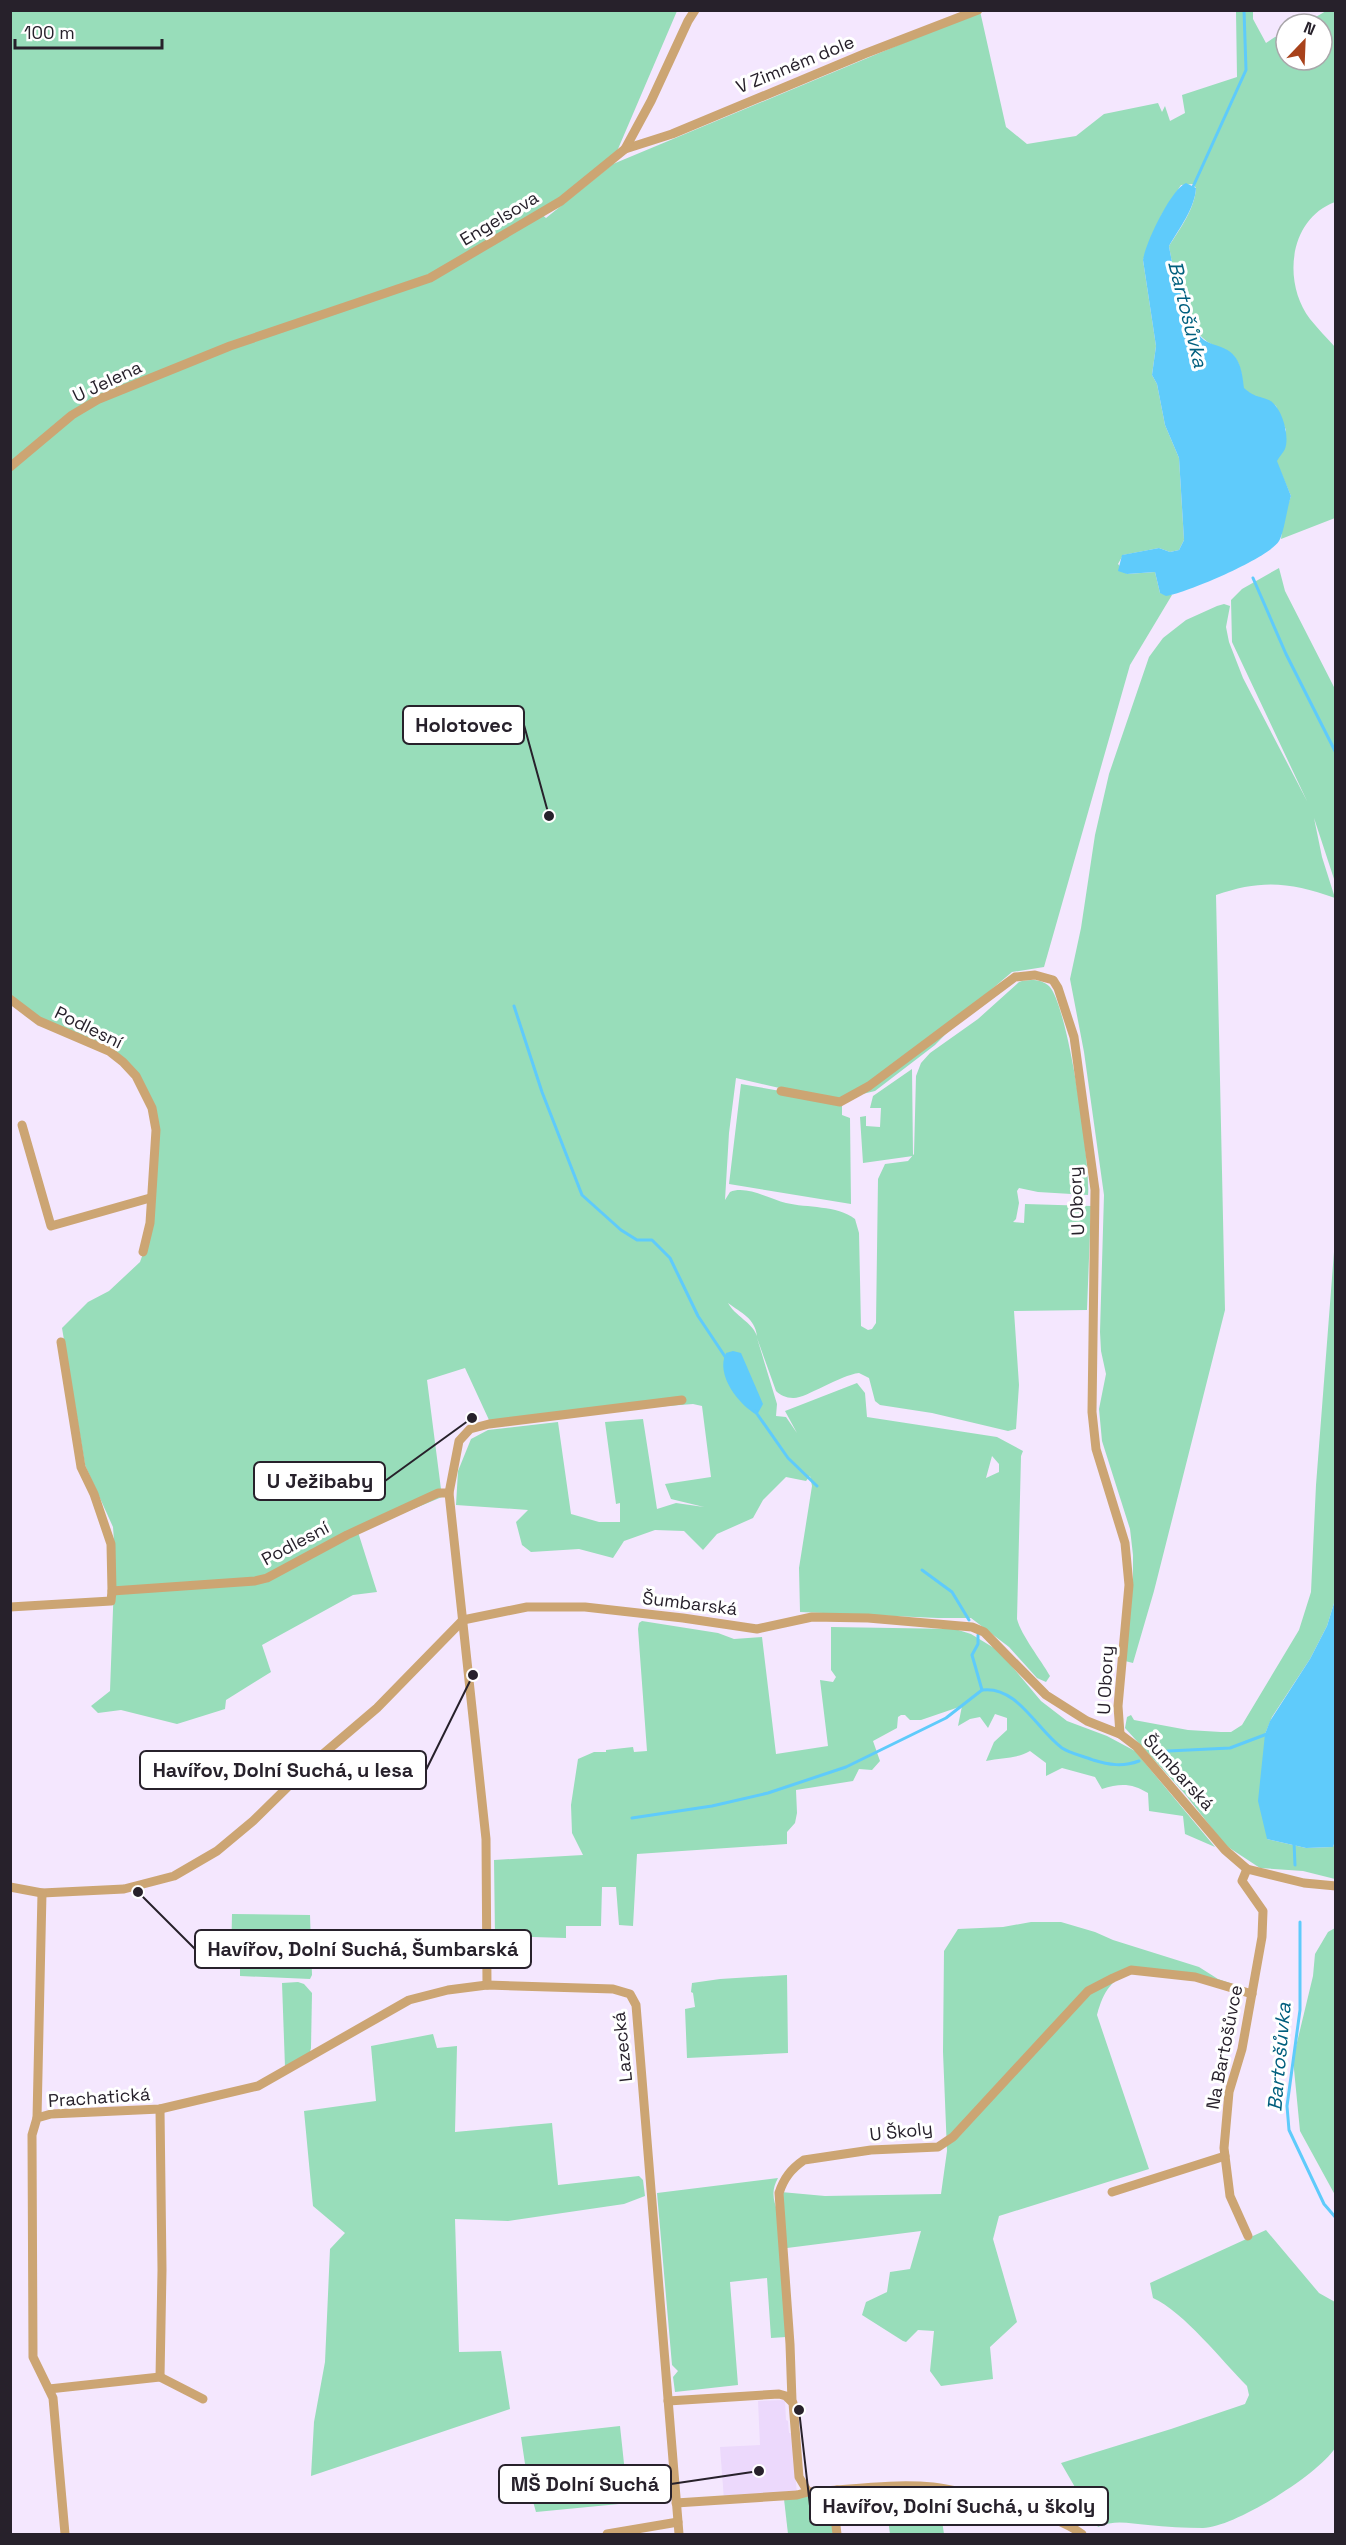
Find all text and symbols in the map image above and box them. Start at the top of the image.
scale bar [15,12,162,50]
north arrow [1274,12,1334,72]
text: N [1301,17,1319,40]
text: 100 m [24,21,75,44]
street label: V Zimném dole [733,30,857,98]
street label: Engelsova [455,186,543,250]
water label: Bartošůvka [1162,258,1214,371]
street label: U Jelena [69,355,145,407]
callout: Holotovec [403,706,524,744]
text: Holotovec [415,712,513,738]
street label: Podlesní [51,1001,127,1054]
street label: U Obory [1063,1166,1089,1236]
callout: U Ježibaby [254,1462,385,1500]
text: U Ježibaby [267,1468,373,1494]
street label: Podlesní [257,1515,333,1570]
street label: Šumbarská [641,1586,739,1620]
street label: U Obory [1092,1645,1118,1715]
street label: Šumbarská [1139,1729,1219,1815]
callout: Havířov, Dolní Suchá, u lesa [140,1751,426,1789]
text: Havířov, Dolní Suchá, u lesa [153,1757,414,1783]
callout: Havířov, Dolní Suchá, Šumbarská [195,1930,531,1968]
text: Havířov, Dolní Suchá, Šumbarská [207,1936,519,1962]
street label: Na Bartošůvce [1201,1983,1247,2111]
water label: Bartošůvka [1261,2001,1297,2112]
street label: Lazecká [607,2011,637,2083]
street label: Prachatická [47,2082,151,2112]
street label: U Školy [868,2116,934,2146]
callout: MŠ Dolní Suchá [499,2465,671,2503]
text: MŠ Dolní Suchá [511,2471,660,2497]
callout: Havířov, Dolní Suchá, u školy [810,2487,1108,2525]
text: Havířov, Dolní Suchá, u školy [823,2493,1095,2519]

